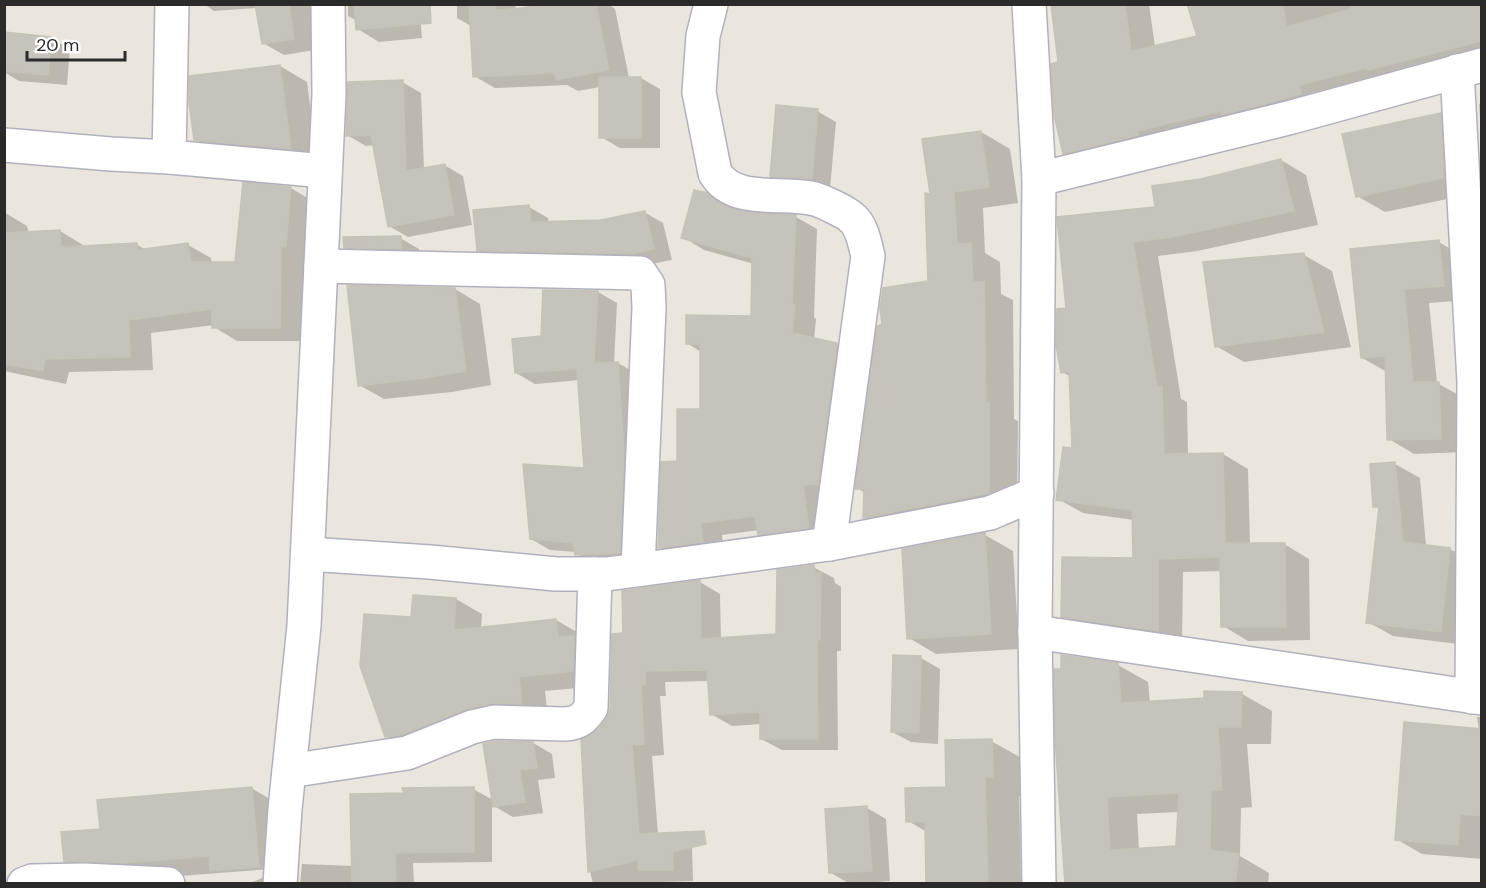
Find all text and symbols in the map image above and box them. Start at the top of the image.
scale bar [27,24,124,62]
text: 20 m [36,33,79,57]

